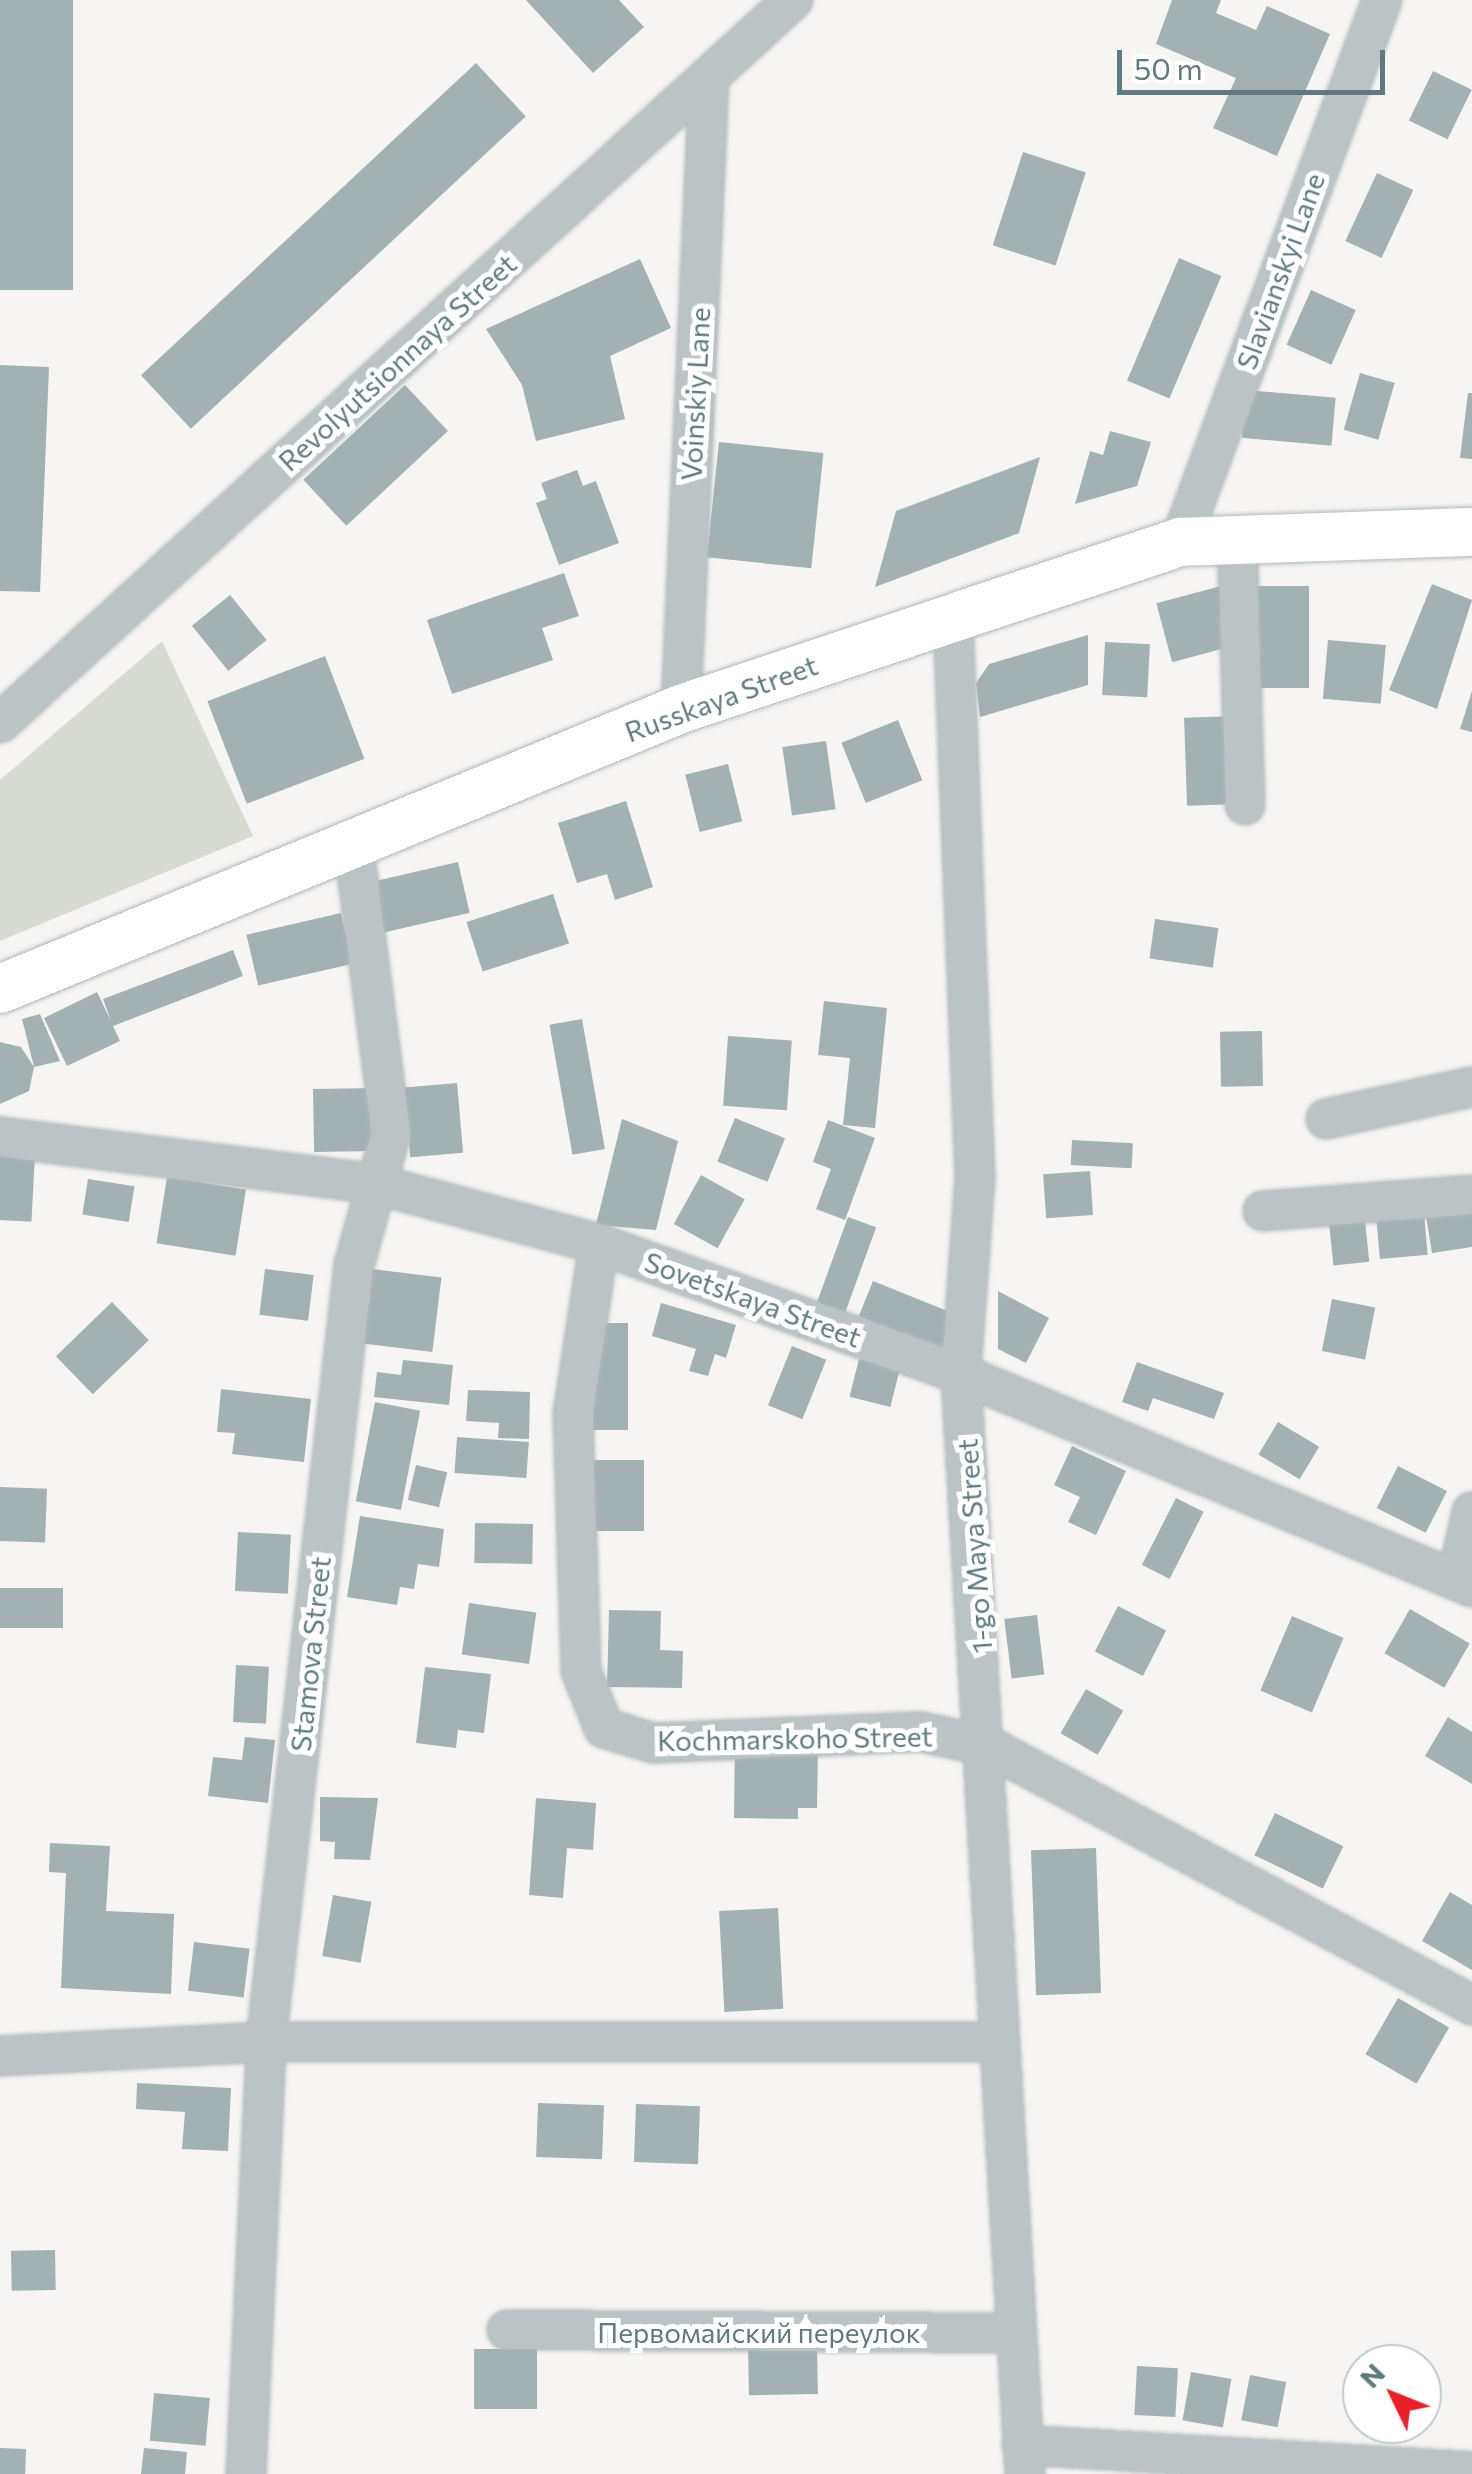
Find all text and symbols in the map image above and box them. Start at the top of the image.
scale bar [1122,30,1390,92]
text: 50 m [1134,49,1203,86]
street label: Slavianskyi Lane [1229,168,1331,374]
street label: Revolyutsionnaya Street [271,246,523,478]
street label: Voinskiy Lane [674,306,716,482]
street label: Russkaya Street [620,648,822,748]
street label: Sovetskaya Street [640,1244,866,1354]
street label: 1-go Maya Street [950,1438,998,1654]
street label: Stamova Street [283,1555,337,1753]
street label: Kochmarskoho Street [657,1719,933,1757]
street label: Первомайский переулок [597,2315,921,2349]
north arrow [1342,2344,1442,2444]
text: N [1352,2356,1391,2394]

